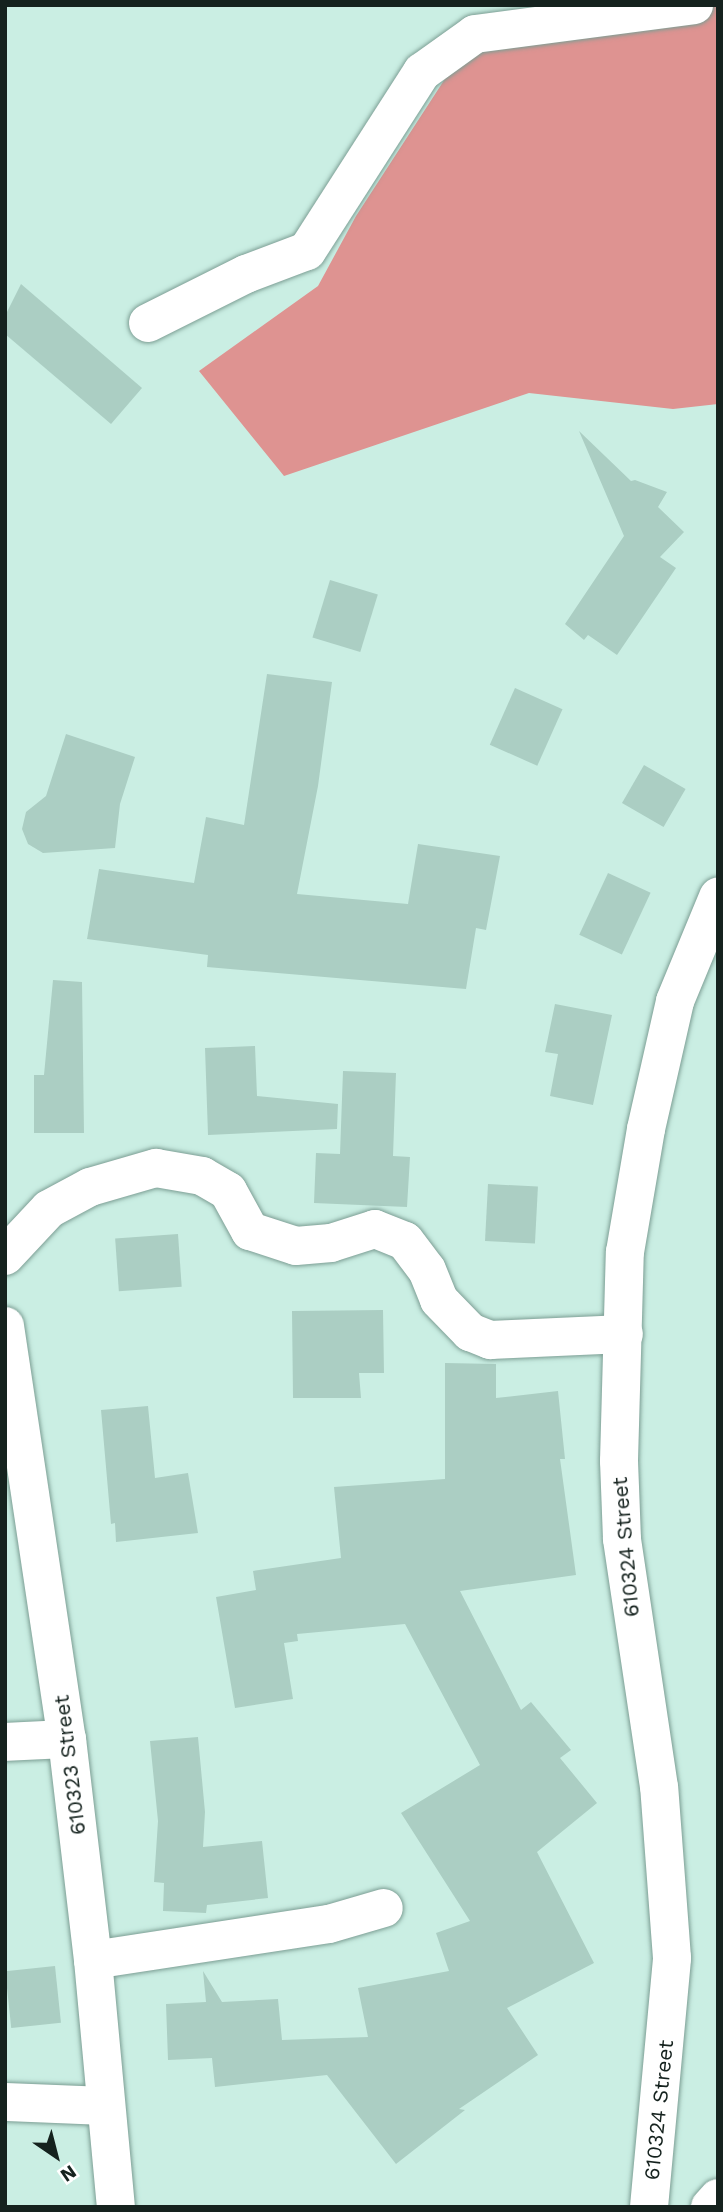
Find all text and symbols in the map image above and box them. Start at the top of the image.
street label: 610324 Street [607,1476,645,1618]
street label: 610323 Street [49,1694,91,1836]
street label: 610324 Street [639,2039,679,2181]
north arrow [21,2121,91,2191]
text: N [56,2160,81,2187]

